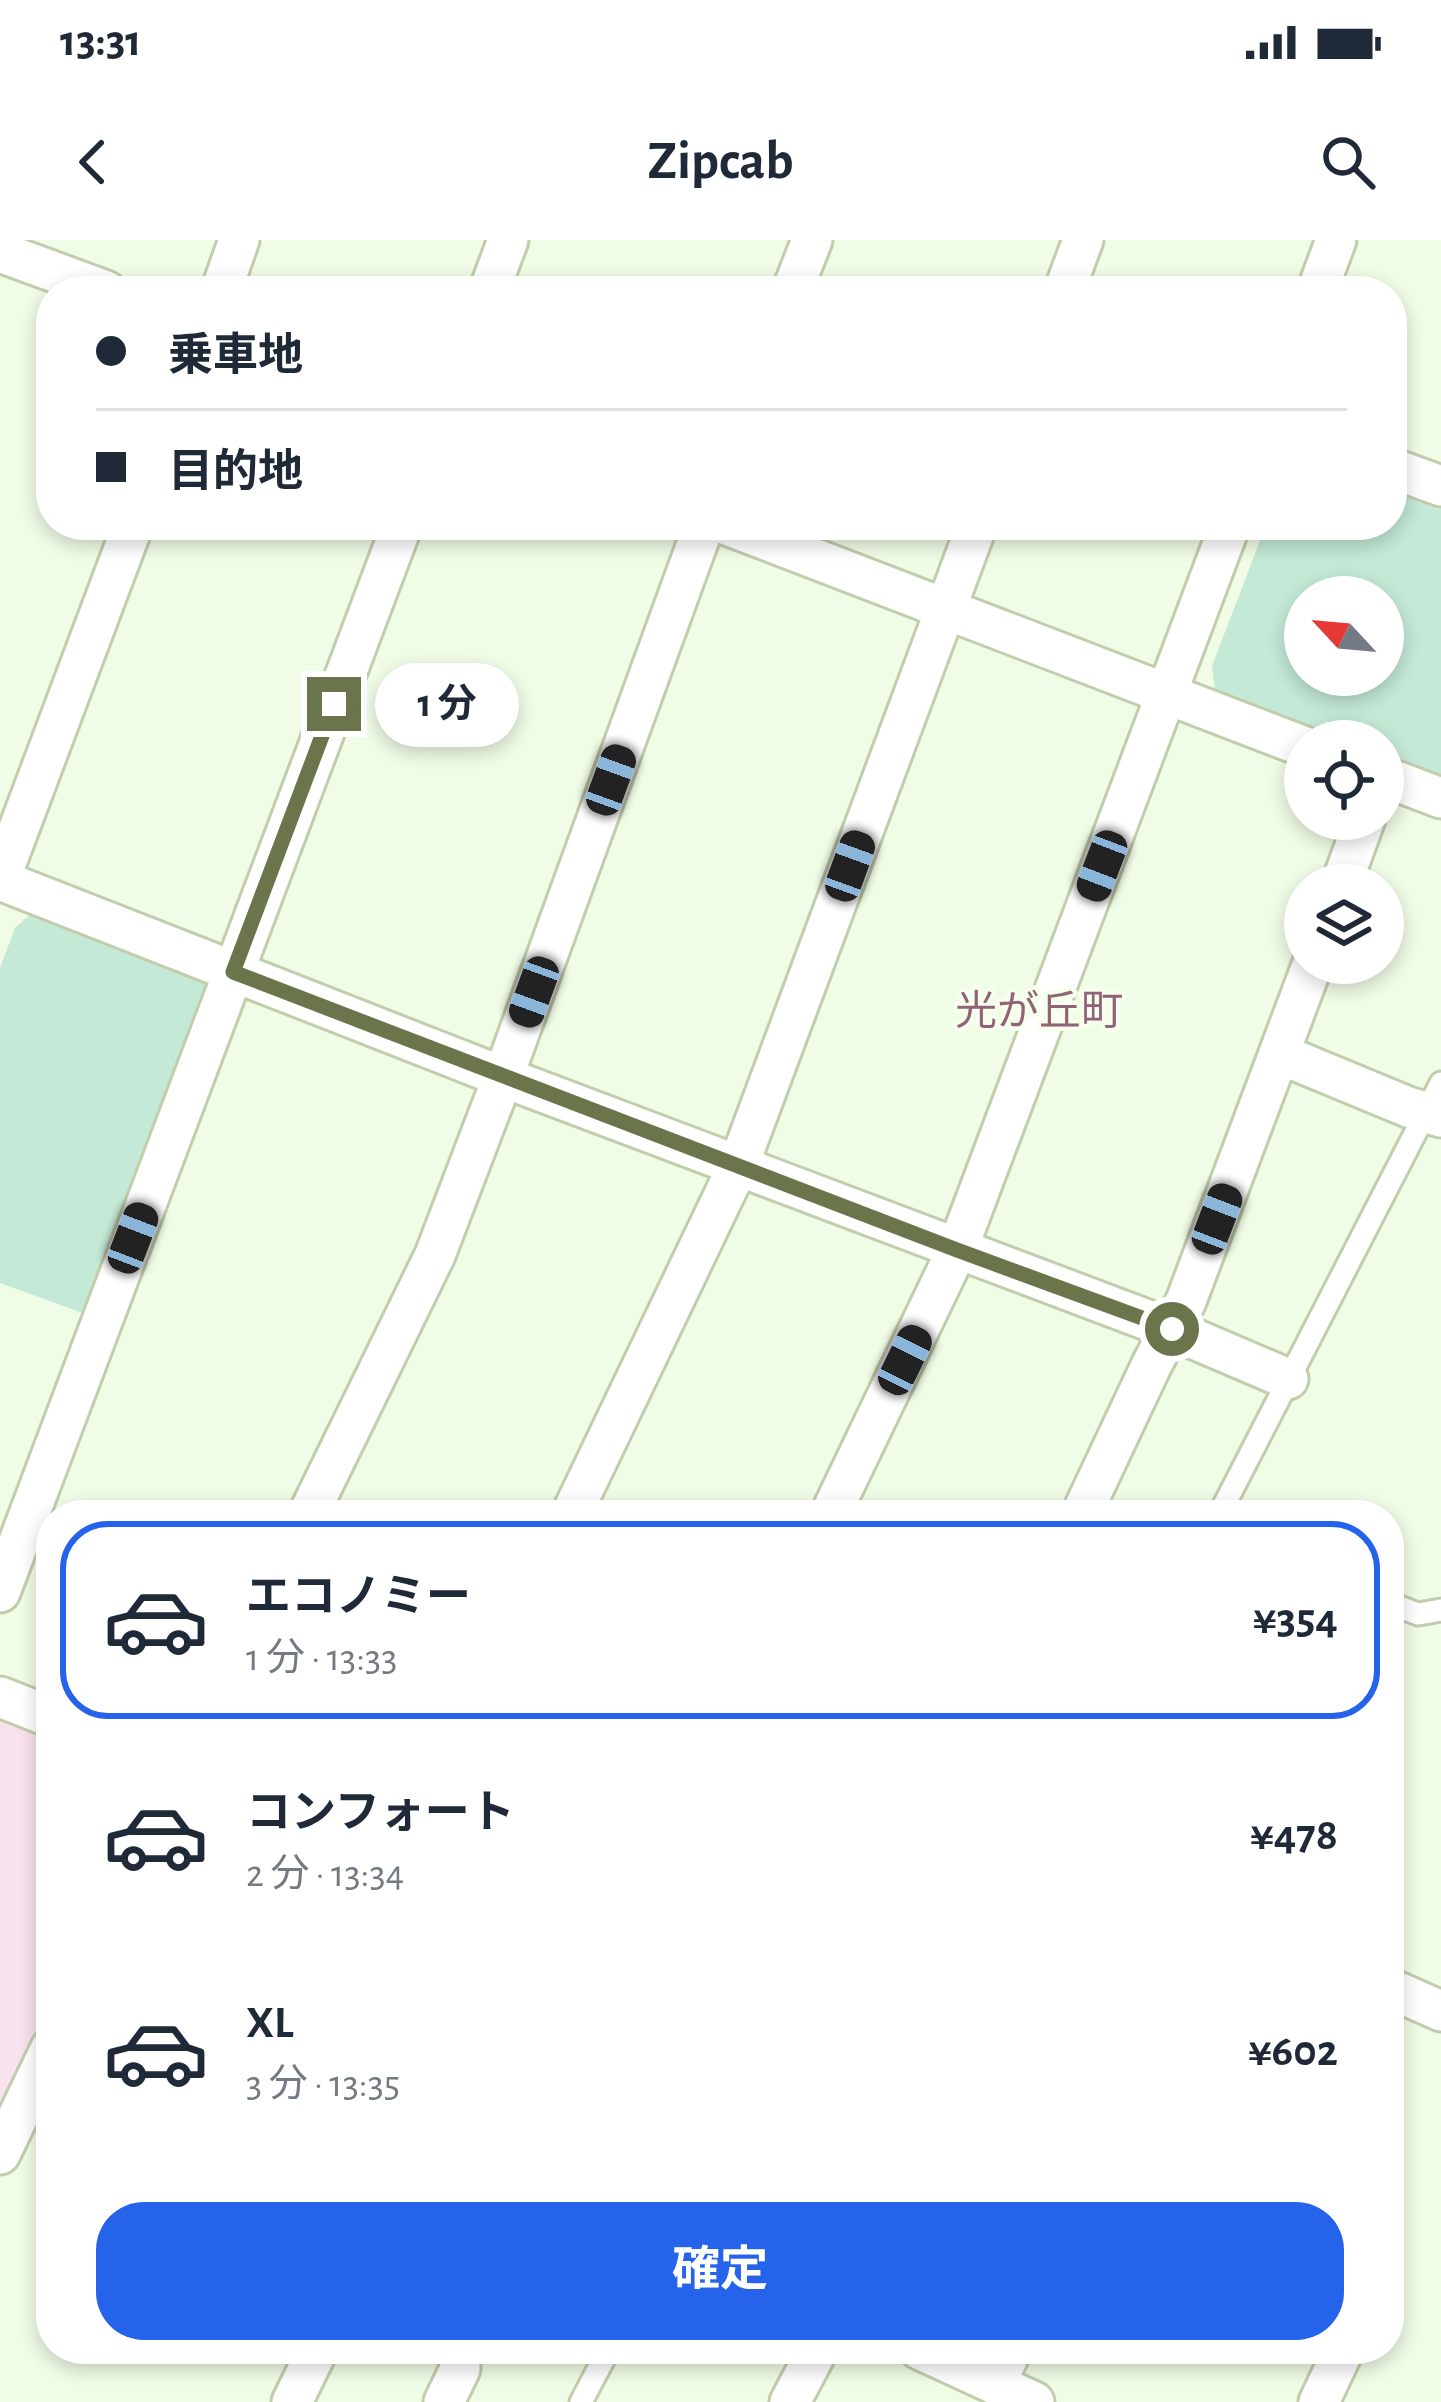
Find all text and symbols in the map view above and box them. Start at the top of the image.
text: 13:31 [60,19,142,64]
icon: back [60,129,126,195]
icon: search [1315,129,1381,195]
text: Zipcab [648,135,793,189]
text: 乗車地 [168,334,303,379]
text: 目的地 [168,450,303,495]
north arrow [1284,576,1404,696]
map controls [1284,576,1404,984]
callout: 1 分 [376,662,520,746]
route end [307,677,361,731]
text: 1 分 [418,685,476,724]
button: locate [1284,720,1404,840]
car [582,740,640,820]
car [821,826,879,906]
car [1072,826,1132,906]
button: layers [1284,864,1404,984]
car [505,952,563,1032]
district label: 光が丘町 [955,989,1123,1033]
car [1187,1179,1247,1259]
car [103,1198,163,1278]
route start [1145,1302,1199,1356]
car [873,1320,937,1400]
icon: car [102,1566,210,1674]
text: エコノミー [246,1575,471,1620]
text: ¥354 [1253,1597,1338,1642]
text: 1 分 · 13:33 [246,1639,397,1678]
icon: car [102,1782,210,1890]
text: コンフォート [246,1791,515,1836]
text: ¥478 [1250,1813,1338,1858]
text: 2 分 · 13:34 [246,1855,404,1894]
icon: car [102,1998,210,2106]
text: XL [246,2001,294,2046]
text: ¥602 [1248,2029,1338,2074]
text: 3 分 · 13:35 [246,2065,400,2104]
button: 確定 [96,2202,1344,2340]

